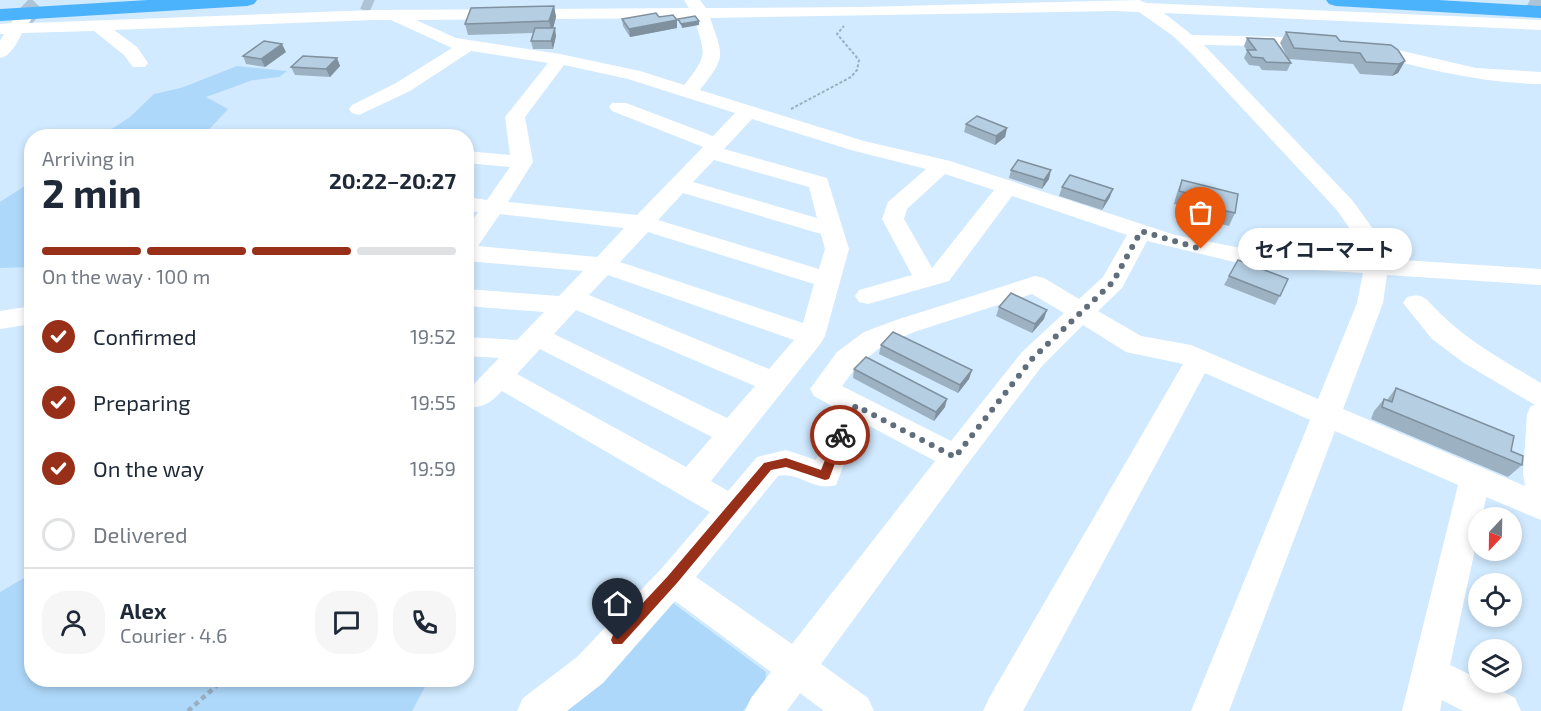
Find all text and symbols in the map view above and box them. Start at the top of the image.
text: Arriving in [42,146,135,170]
text: 20:22–20:27 [329,167,456,193]
text: 2 min [42,169,142,216]
pin [1175,187,1226,249]
icon: bag [1184,196,1217,229]
callout: セイコーマート [1237,228,1411,270]
text: セイコーマート [1255,237,1395,261]
text: On the way · 100 m [42,264,210,288]
icon: check [42,320,75,353]
text: Confirmed [93,323,197,349]
text: 19:52 [410,324,456,348]
icon: check [42,386,75,419]
text: Preparing [93,389,191,415]
text: 19:55 [410,390,456,414]
courier [810,405,870,465]
icon: bike [824,419,857,452]
icon: check [42,452,75,485]
text: On the way [93,455,204,481]
text: 19:59 [410,456,456,480]
north arrow [1468,507,1522,561]
map controls [1468,507,1522,693]
text: Delivered [93,521,188,547]
button: locate [1468,573,1522,627]
pin [592,578,643,640]
icon: home [601,587,634,620]
button: person [42,591,105,654]
button: chat [315,591,378,654]
button: phone [393,591,456,654]
text: Alex [120,597,166,623]
text: Courier · 4.6 [120,623,227,647]
button: layers [1468,639,1522,693]

